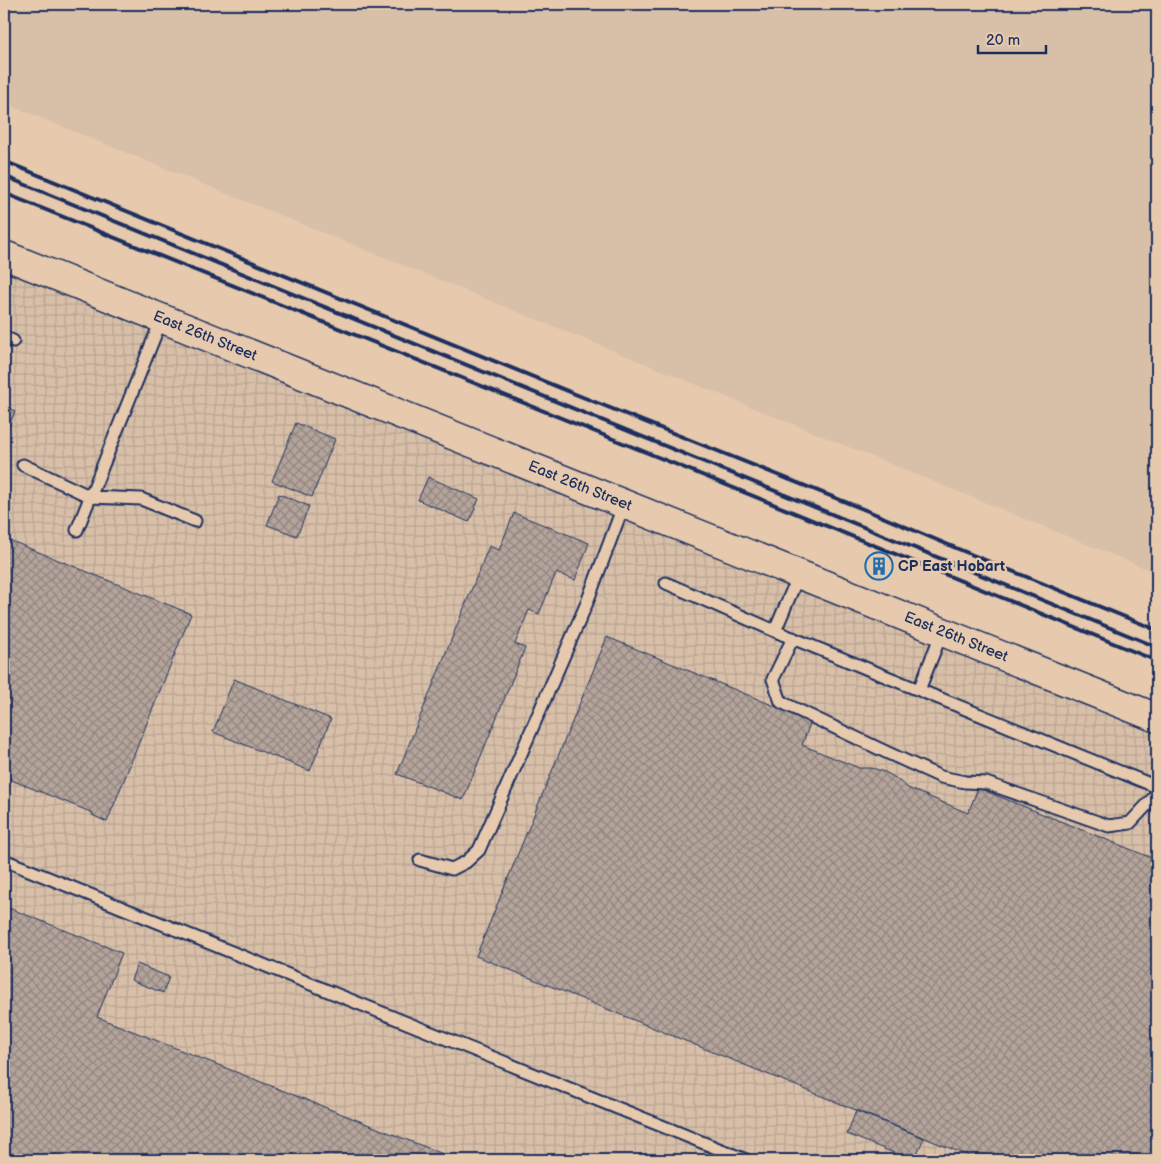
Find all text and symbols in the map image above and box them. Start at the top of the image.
scale bar [978,22,1046,54]
text: 20 m [986,31,1020,50]
street label: East 26th Street [150,307,260,366]
street label: East 26th Street [525,457,635,516]
building icon: CP East Hobart [864,551,894,581]
place label: CP East Hobart [898,557,1005,576]
street label: East 26th Street [901,608,1011,667]

